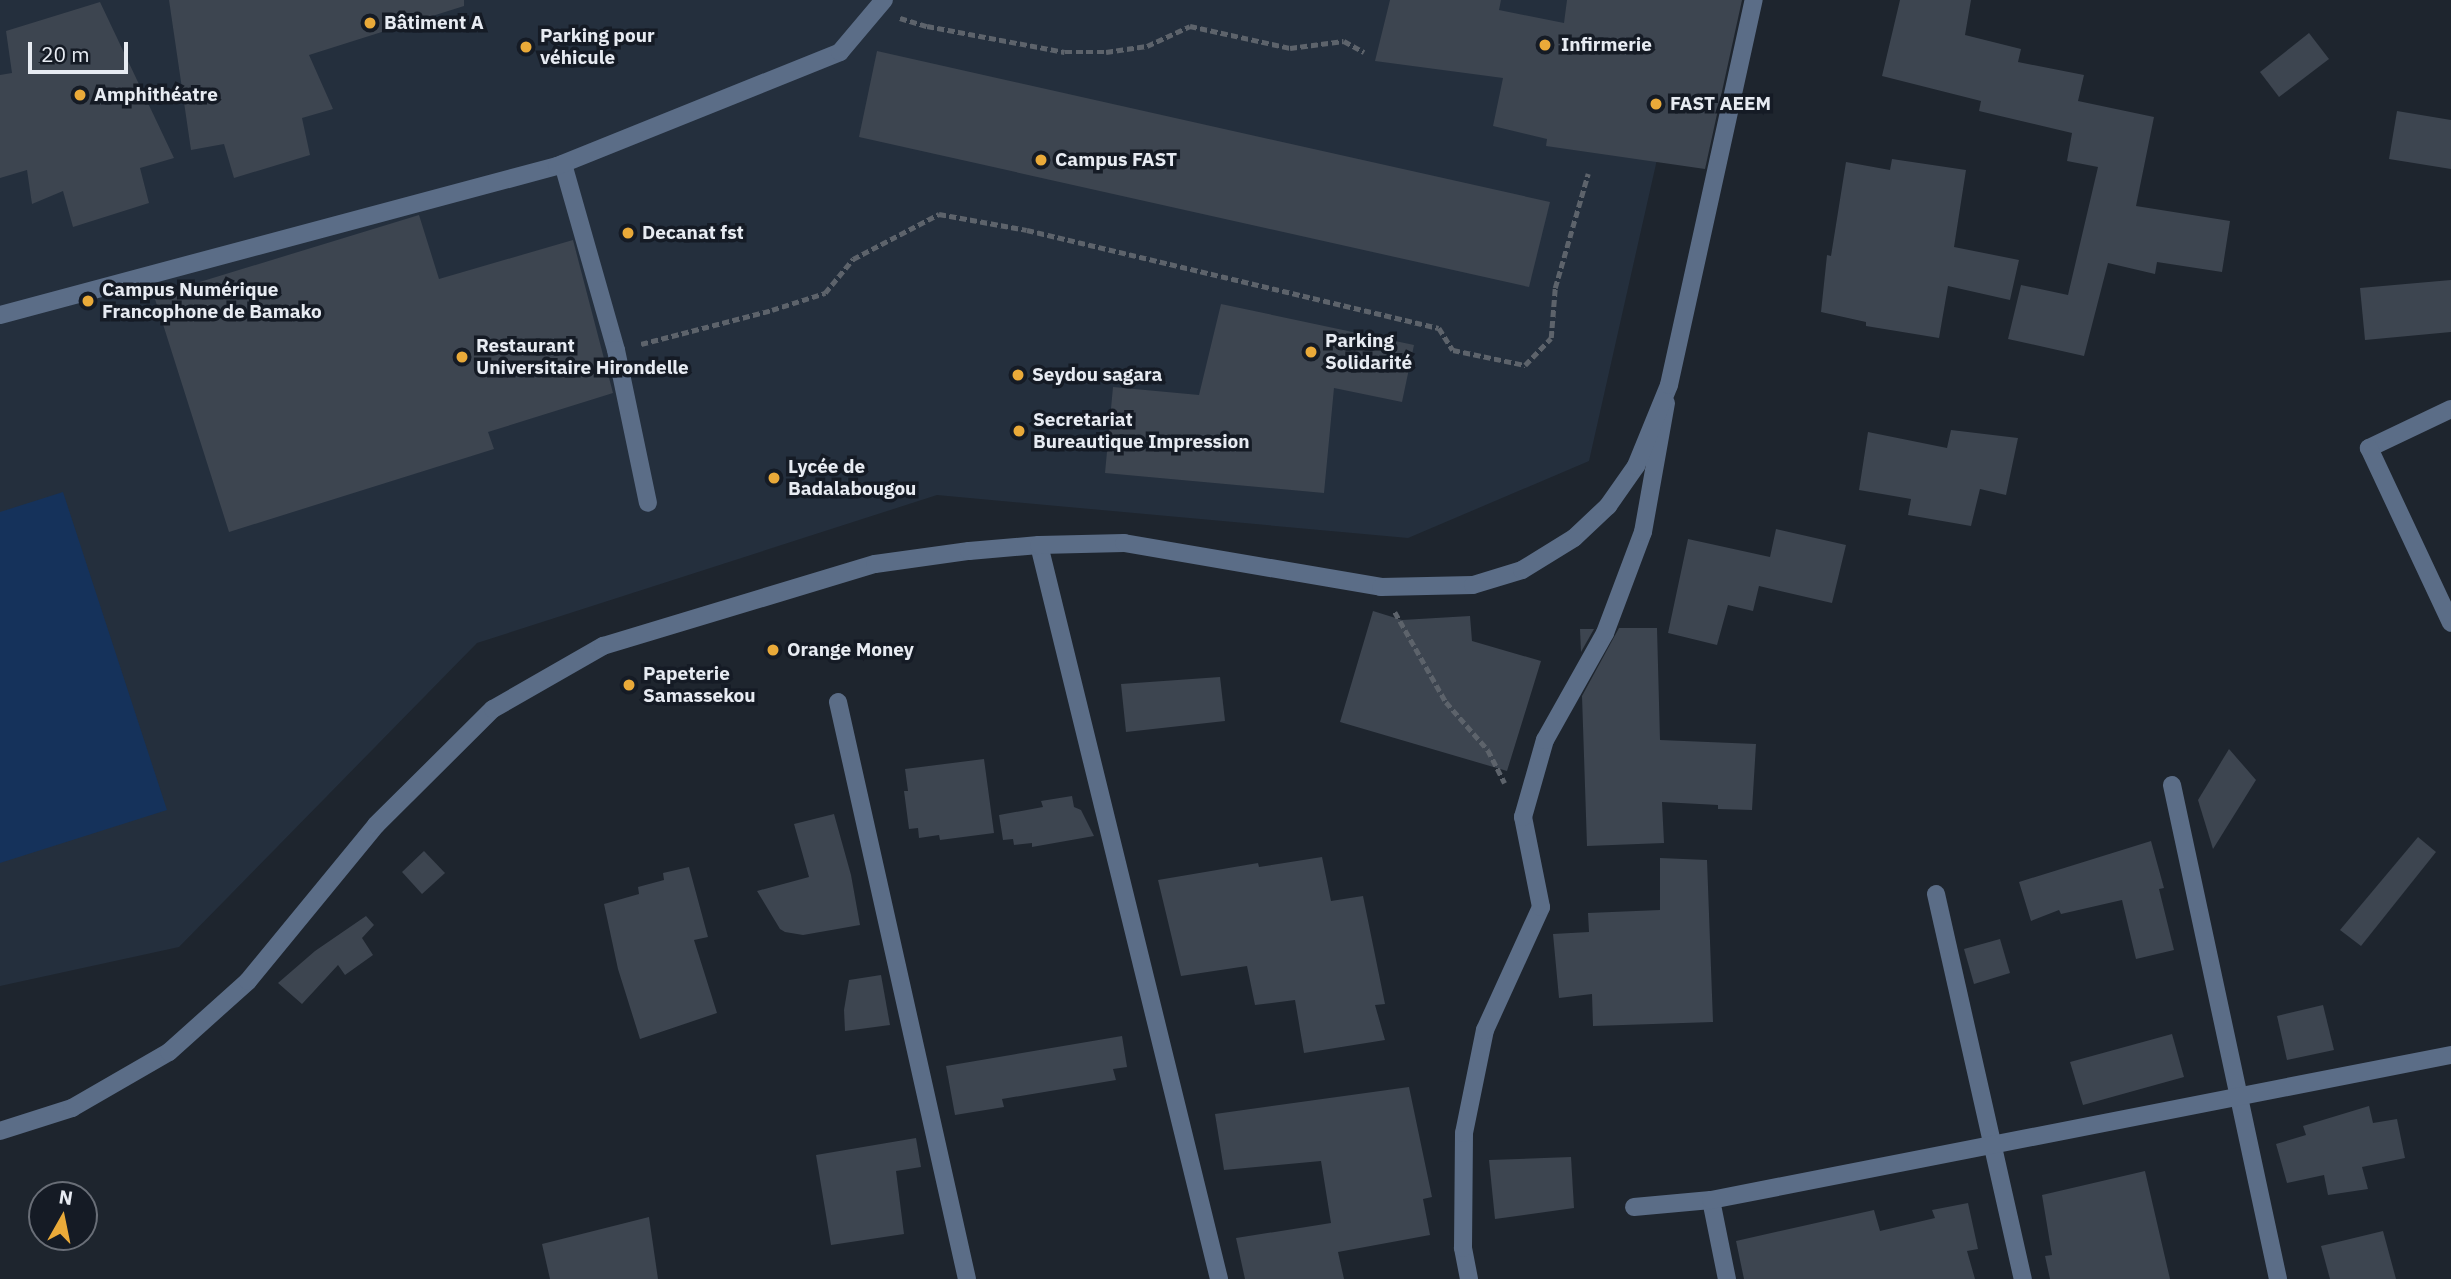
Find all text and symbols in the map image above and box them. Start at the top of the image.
place label: Bâtiment A [384,12,484,34]
marker: Bâtiment A [362,15,378,31]
place label: Parking pour véhicule [540,25,655,69]
scale bar [32,28,131,72]
place label: Infirmerie [1561,34,1652,56]
marker: Infirmerie [1535,35,1555,55]
marker: Parking pour véhicule [518,39,534,55]
text: 20 m [41,40,90,68]
place label: Amphithéatre [94,84,218,106]
marker: Amphithéatre [72,87,88,103]
place label: FAST AEEM [1670,93,1771,115]
marker: FAST AEEM [1648,96,1664,112]
place label: Campus FAST [1055,149,1177,171]
marker: Campus FAST [1033,152,1049,168]
place label: Decanat fst [642,222,744,244]
marker: Decanat fst [620,225,636,241]
place label: Campus Numérique Francophone de Bamako [102,279,322,323]
marker: Campus Numérique Francophone de Bamako [80,293,96,309]
place label: Parking Solidarité [1325,330,1412,374]
place label: Restaurant Universitaire Hirondelle [476,335,689,379]
marker: Parking Solidarité [1303,344,1319,360]
marker: Restaurant Universitaire Hirondelle [454,349,470,365]
place label: Seydou sagara [1032,364,1162,386]
marker: Seydou sagara [1010,367,1026,383]
place label: Secretariat Bureautique Impression [1033,409,1250,453]
marker: Secretariat Bureautique Impression [1011,423,1027,439]
place label: Lycée de Badalabougou [788,456,916,500]
marker: Lycée de Badalabougou [766,470,782,486]
place label: Orange Money [787,639,914,661]
marker: Orange Money [765,642,781,658]
place label: Papeterie Samassekou [643,663,756,707]
marker: Papeterie Samassekou [621,677,637,693]
north arrow [28,1181,98,1251]
text: N [57,1184,75,1210]

